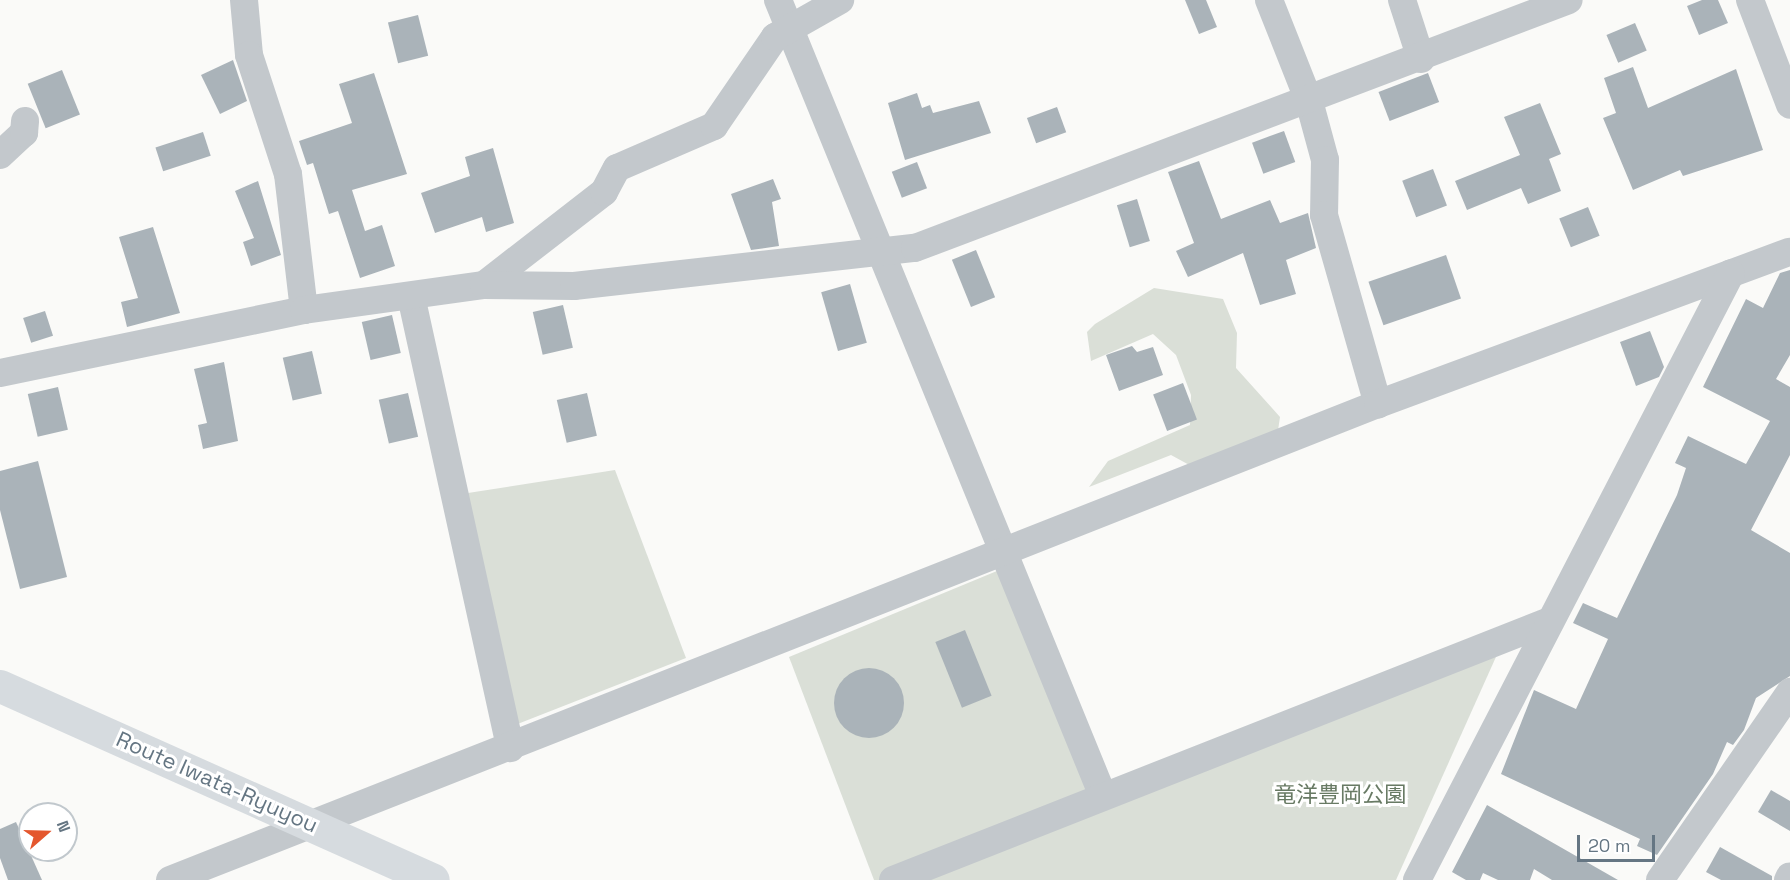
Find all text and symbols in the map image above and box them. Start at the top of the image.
street label: Route Iwata-Ryuyou [112,726,322,838]
park label: 竜洋豊岡公園 [1274,782,1406,808]
north arrow [18,802,78,862]
text: N [52,818,75,835]
scale bar [1580,823,1658,861]
text: 20 m [1588,834,1631,857]

